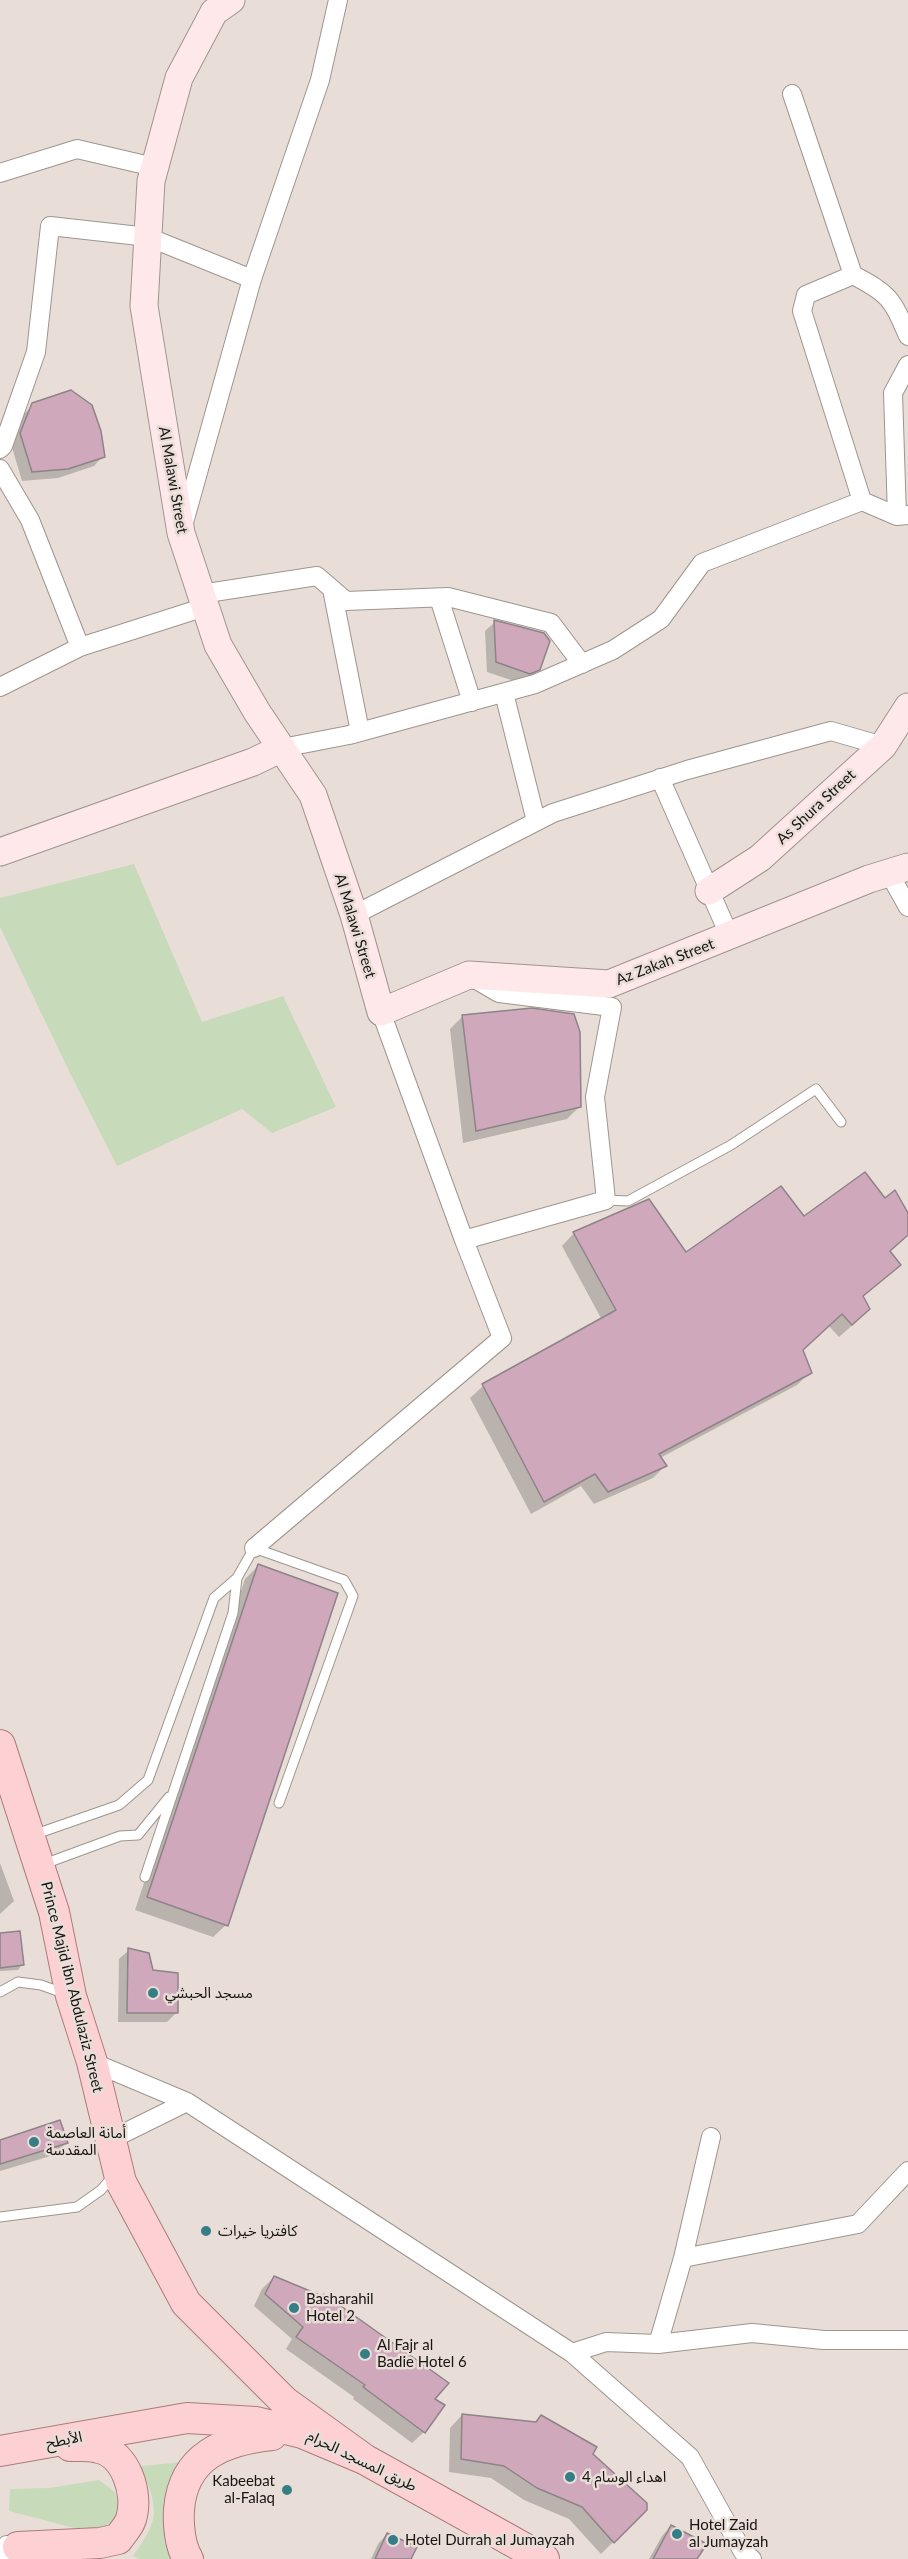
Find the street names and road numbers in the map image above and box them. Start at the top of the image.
street label: Al Malawi Street [155,425,191,535]
street label: As Shura Street [773,766,859,848]
street label: Al Malawi Street [331,872,379,980]
street label: Az Zakah Street [613,935,717,989]
street label: Prince Majid ibn Abdulaziz Street [37,1880,107,2094]
street label: طريق المسجد الحرام [304,2427,420,2495]
street label: الأبطح [44,2428,84,2452]

